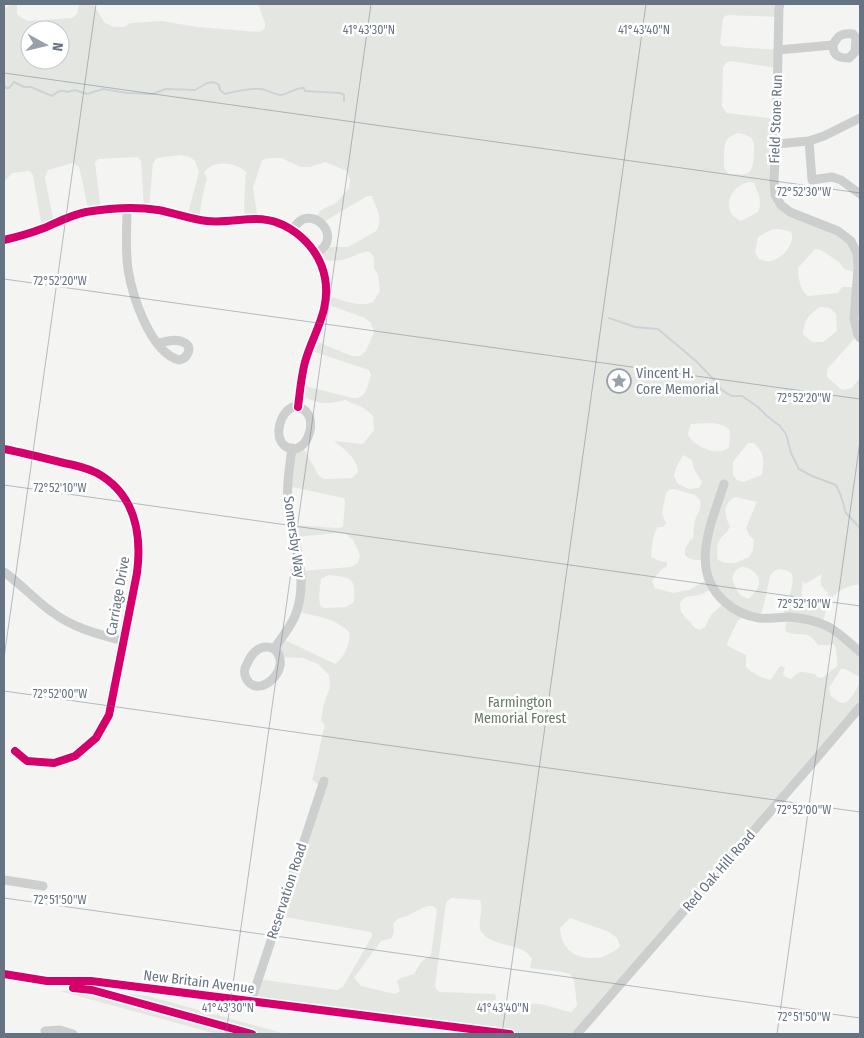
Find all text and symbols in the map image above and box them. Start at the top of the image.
north arrow [20,20,70,70]
text: 41°43'30"N [343,23,395,37]
text: 41°43'40"N [618,23,670,37]
text: N [48,41,66,52]
street label: Field Stone Run [766,74,786,164]
text: 72°52'30"W [777,185,831,199]
text: 72°52'20"W [33,274,87,288]
place label: Vincent H. Core Memorial [636,365,719,398]
place icon: Vincent H. Core Memorial [606,368,632,394]
text: 72°52'20"W [777,391,831,405]
text: 72°52'10"W [33,481,87,495]
street label: Somersby Way [280,495,308,580]
street label: Carriage Drive [103,555,133,637]
text: 72°52'10"W [777,597,831,611]
text: 72°52'00"W [33,687,87,701]
park label: Farmington Memorial Forest [474,694,566,727]
text: 72°52'00"W [777,803,831,817]
street label: Red Oak Hill Road [679,827,759,915]
street label: Reservation Road [263,841,311,941]
text: 72°51'50"W [34,893,86,907]
street label: New Britain Avenue [143,967,255,997]
text: 41°43'30"N [202,1001,254,1015]
text: 41°43'40"N [477,1001,529,1015]
text: 72°51'50"W [778,1010,830,1024]

